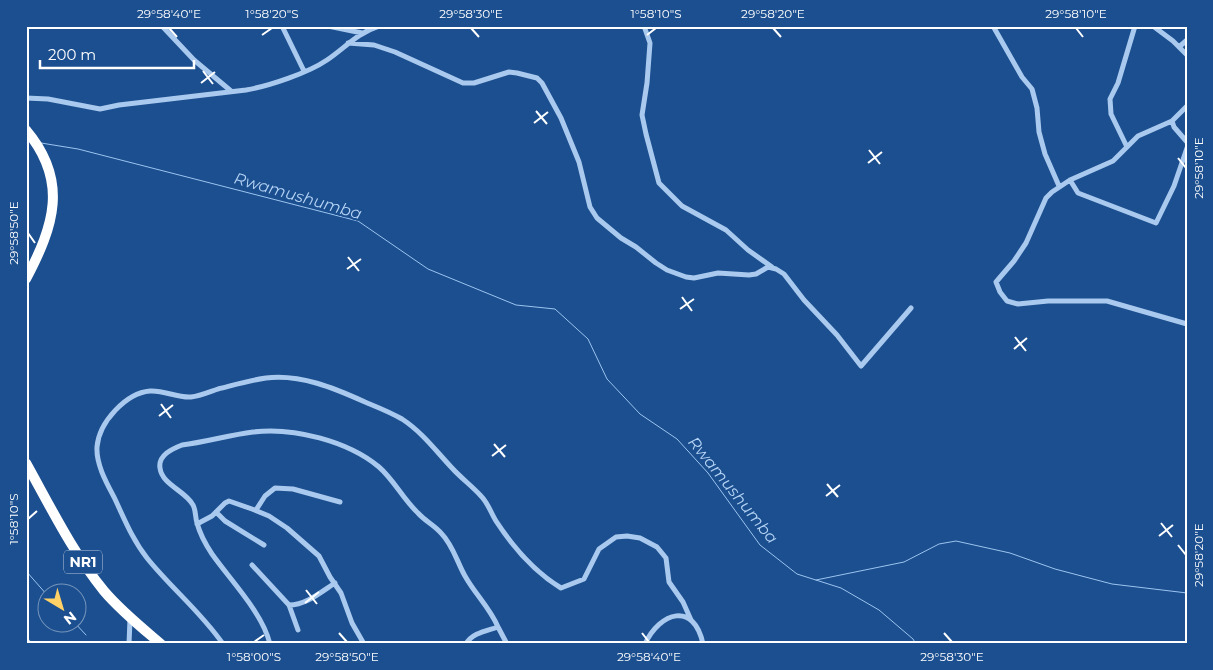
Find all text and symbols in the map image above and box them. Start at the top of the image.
text: 29°58'40"E [137,6,201,21]
text: 1°58'20"S [245,6,299,21]
text: 29°58'30"E [439,6,503,21]
text: 1°58'10"S [630,6,682,21]
text: 29°58'20"E [741,6,805,21]
text: 29°58'10"E [1045,6,1107,21]
scale bar [40,38,194,70]
text: 200 m [48,45,96,64]
text: 29°58'10"E [1191,137,1206,199]
water label: Rwamushumba [232,169,364,223]
text: 29°58'50"E [6,201,21,265]
water label: Rwamushumba [684,433,782,547]
text: 1°58'10"S [6,493,21,545]
text: 29°58'20"E [1191,523,1206,587]
road number: NR1 [64,550,102,574]
north arrow [38,582,88,632]
text: N [60,608,80,629]
text: 1°58'00"S [227,649,281,664]
text: 29°58'50"E [315,649,379,664]
text: 29°58'40"E [617,649,681,664]
text: 29°58'30"E [920,649,984,664]

